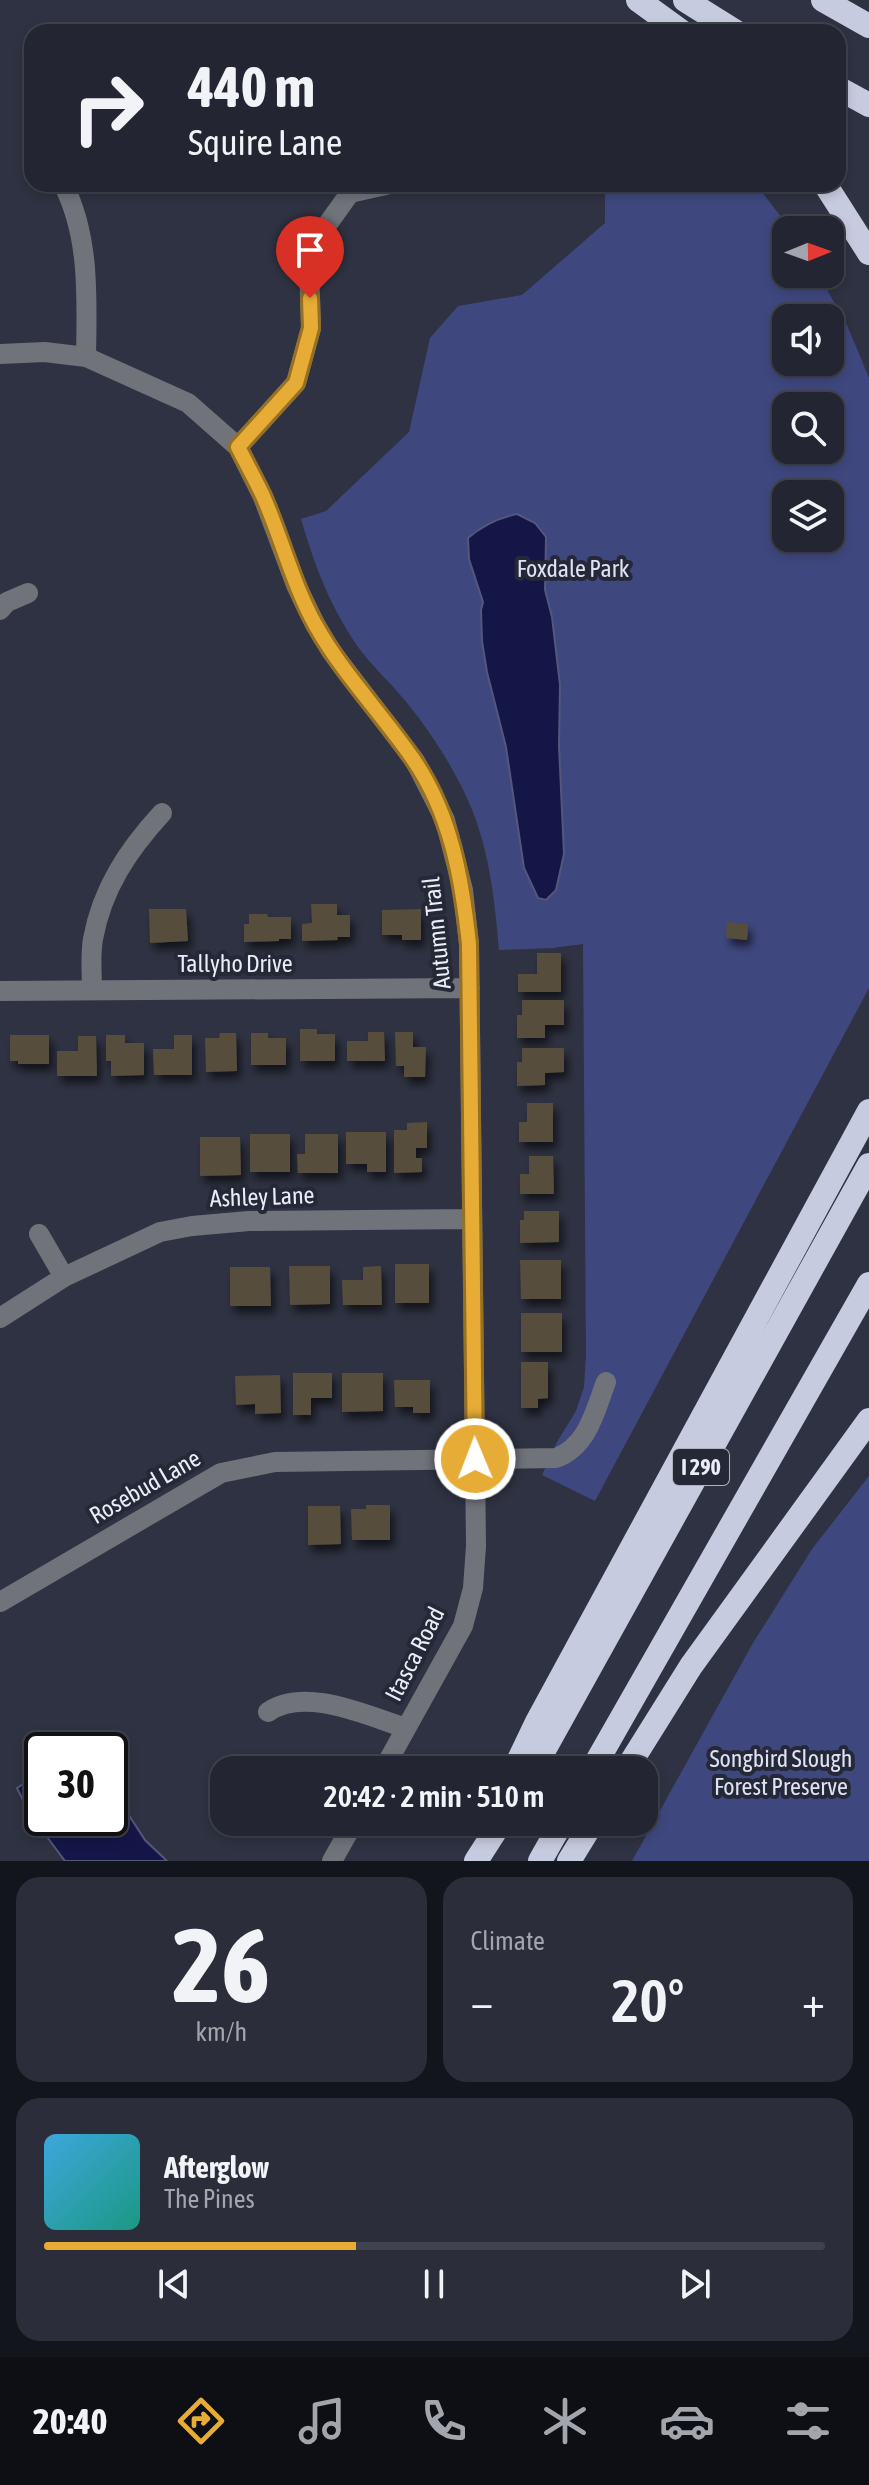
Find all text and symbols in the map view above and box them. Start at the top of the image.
text: 440 m [188,55,315,119]
icon: right [56,56,160,160]
text: Squire Lane [188,121,342,163]
pin [276,216,344,298]
north arrow [772,216,844,288]
map controls [772,216,844,552]
icon: arrive [288,228,332,272]
button: sound [772,304,844,376]
button: search [772,392,844,464]
button: layers [772,480,844,552]
park label: Foxdale Park [517,555,630,582]
street label: Autumn Trail [417,875,456,991]
street label: Tallyho Drive [177,950,293,977]
street label: Ashley Lane [209,1181,315,1212]
position arrow [433,1417,517,1501]
street label: Rosebud Lane [85,1444,205,1529]
road number: I 290 [673,1449,729,1485]
street label: Itasca Road [379,1602,450,1705]
speed limit sign: 30 [24,1732,128,1836]
park label: Songbird Slough Forest Preserve [710,1745,853,1800]
text: 20:42 · 2 min · 510 m [324,1779,544,1813]
text: 26 [172,1905,270,2024]
text: Climate [471,1926,545,1956]
text: 20° [611,1966,684,2035]
text: − [471,1976,493,2026]
text: + [802,1976,825,2026]
text: km/h [195,2017,247,2047]
text: Afterglow [164,2150,269,2184]
text: The Pines [164,2184,255,2214]
icon: previous [152,2262,196,2306]
icon: pause [412,2262,456,2306]
icon: next [673,2262,717,2306]
icon: directions [173,2393,229,2449]
icon: music [294,2393,350,2449]
icon: phone [416,2393,472,2449]
icon: climate [537,2393,593,2449]
icon: car [659,2393,715,2449]
icon: filters [780,2393,836,2449]
text: 20:40 [33,2400,108,2442]

